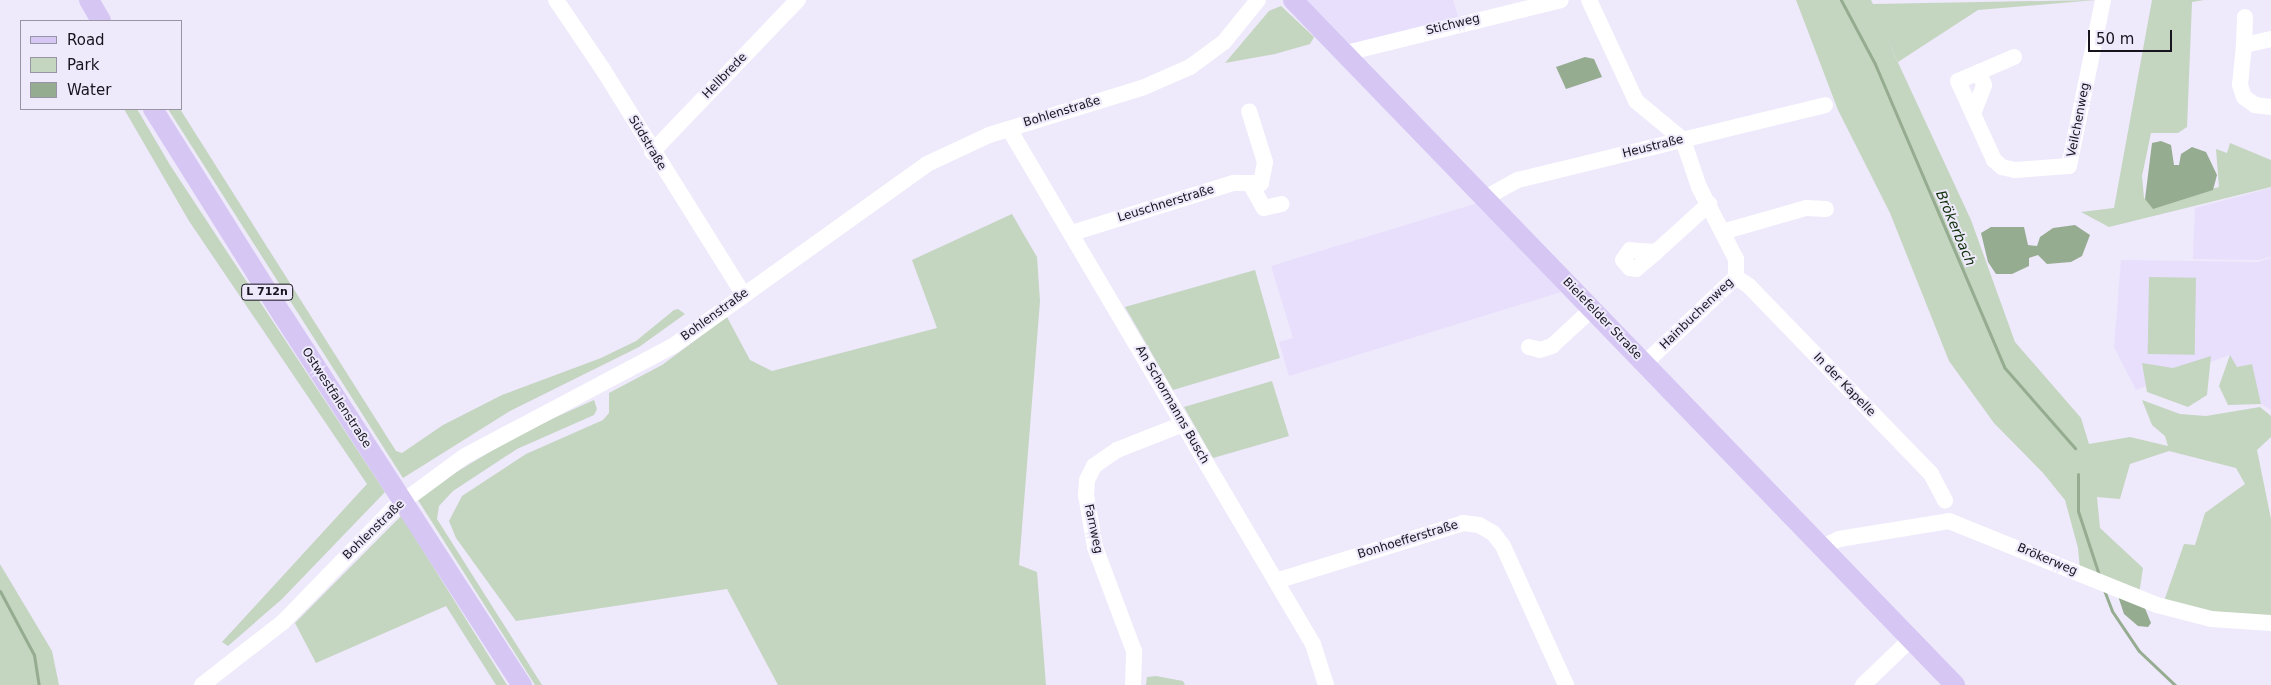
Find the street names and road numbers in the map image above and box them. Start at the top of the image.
street label: Stichweg [1425,11,1481,39]
street label: Hellbrede [700,50,750,102]
street label: Veilchenweg [2065,82,2093,158]
street label: Bohlenstraße [1022,93,1102,131]
street label: Südstraße [625,113,669,173]
street label: Heustraße [1621,132,1685,162]
street label: Leuschnerstraße [1116,182,1216,226]
street label: Bielefelder Straße [1559,275,1645,363]
street label: Hainbuchenweg [1657,275,1737,353]
road number: L 712n [241,284,293,300]
street label: Bohlenstraße [679,286,751,344]
street label: An Schormanns Busch [1132,343,1212,467]
street label: Ostwestfalenstraße [298,345,374,451]
street label: In der Kapelle [1810,350,1878,420]
street label: Bohlenstraße [340,497,408,563]
street label: Farnweg [1081,503,1105,555]
street label: Bonhoefferstraße [1356,518,1460,562]
street label: Brökerweg [2015,541,2079,579]

